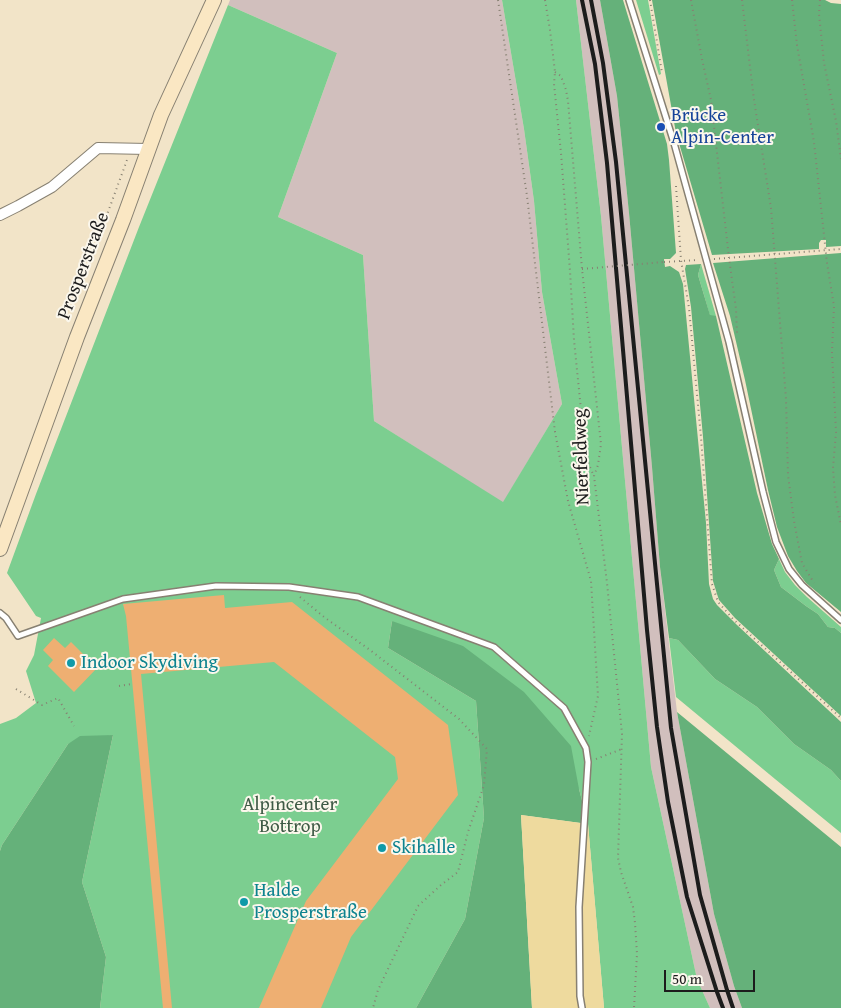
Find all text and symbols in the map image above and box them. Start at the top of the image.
place label: Brücke Alpin-Center [671,105,774,149]
marker: Brücke Alpin-Center [655,121,667,133]
street label: Prosperstraße [53,209,115,323]
street label: Nierfeldweg [569,408,595,506]
place label: Indoor Skydiving [81,652,218,674]
marker: Indoor Skydiving [65,657,77,669]
park label: Alpincenter Bottrop [243,794,337,838]
place label: Skihalle [392,837,455,859]
marker: Skihalle [376,842,388,854]
place label: Halde Prosperstraße [254,880,367,924]
marker: Halde Prosperstraße [238,896,250,908]
scale bar [666,960,757,992]
text: 50 m [672,968,702,989]

